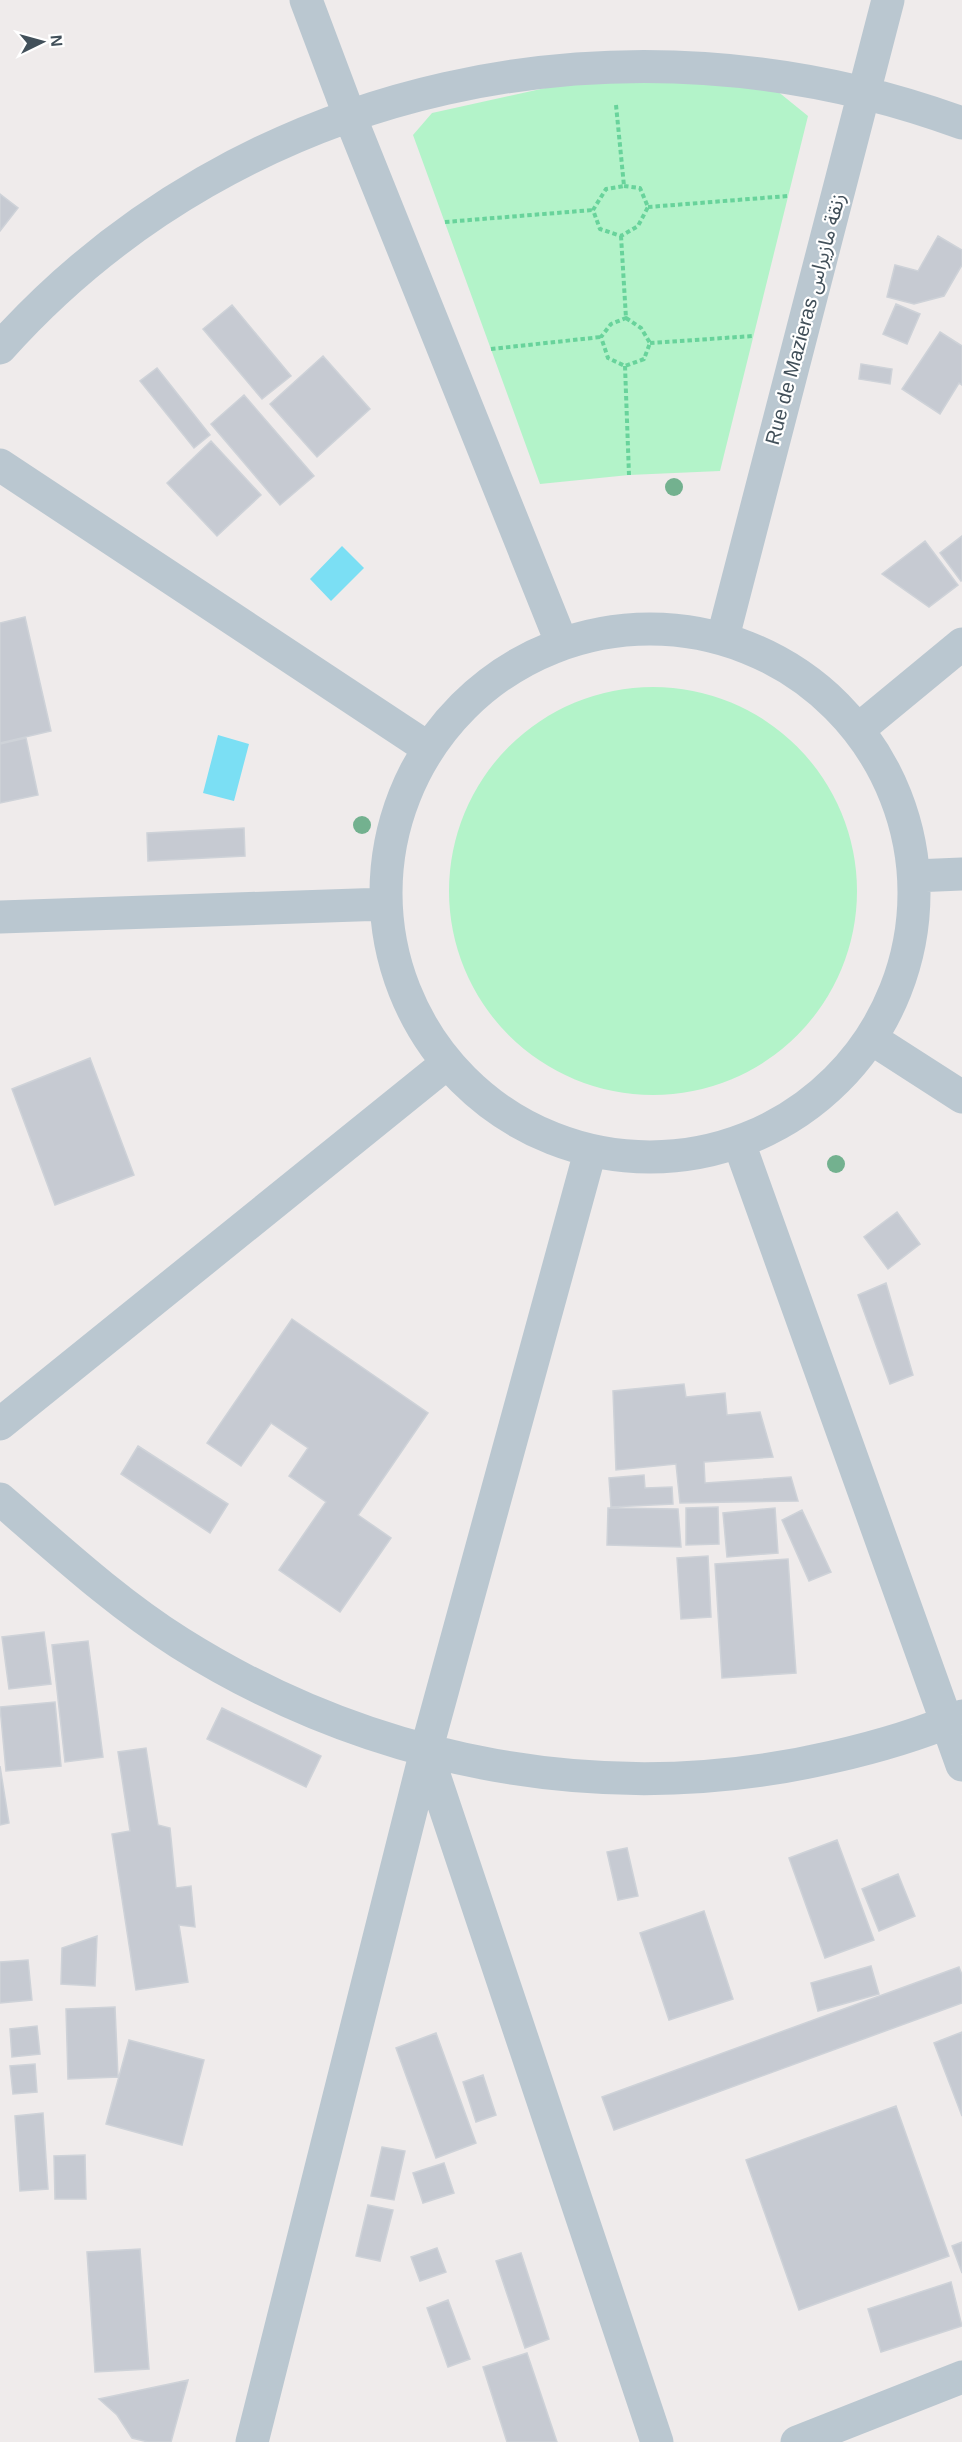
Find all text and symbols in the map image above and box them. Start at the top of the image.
north arrow [12,12,72,72]
text: N [47,34,65,47]
street label: Rue de Mazieras زنقة مازيراس [761,191,850,447]

